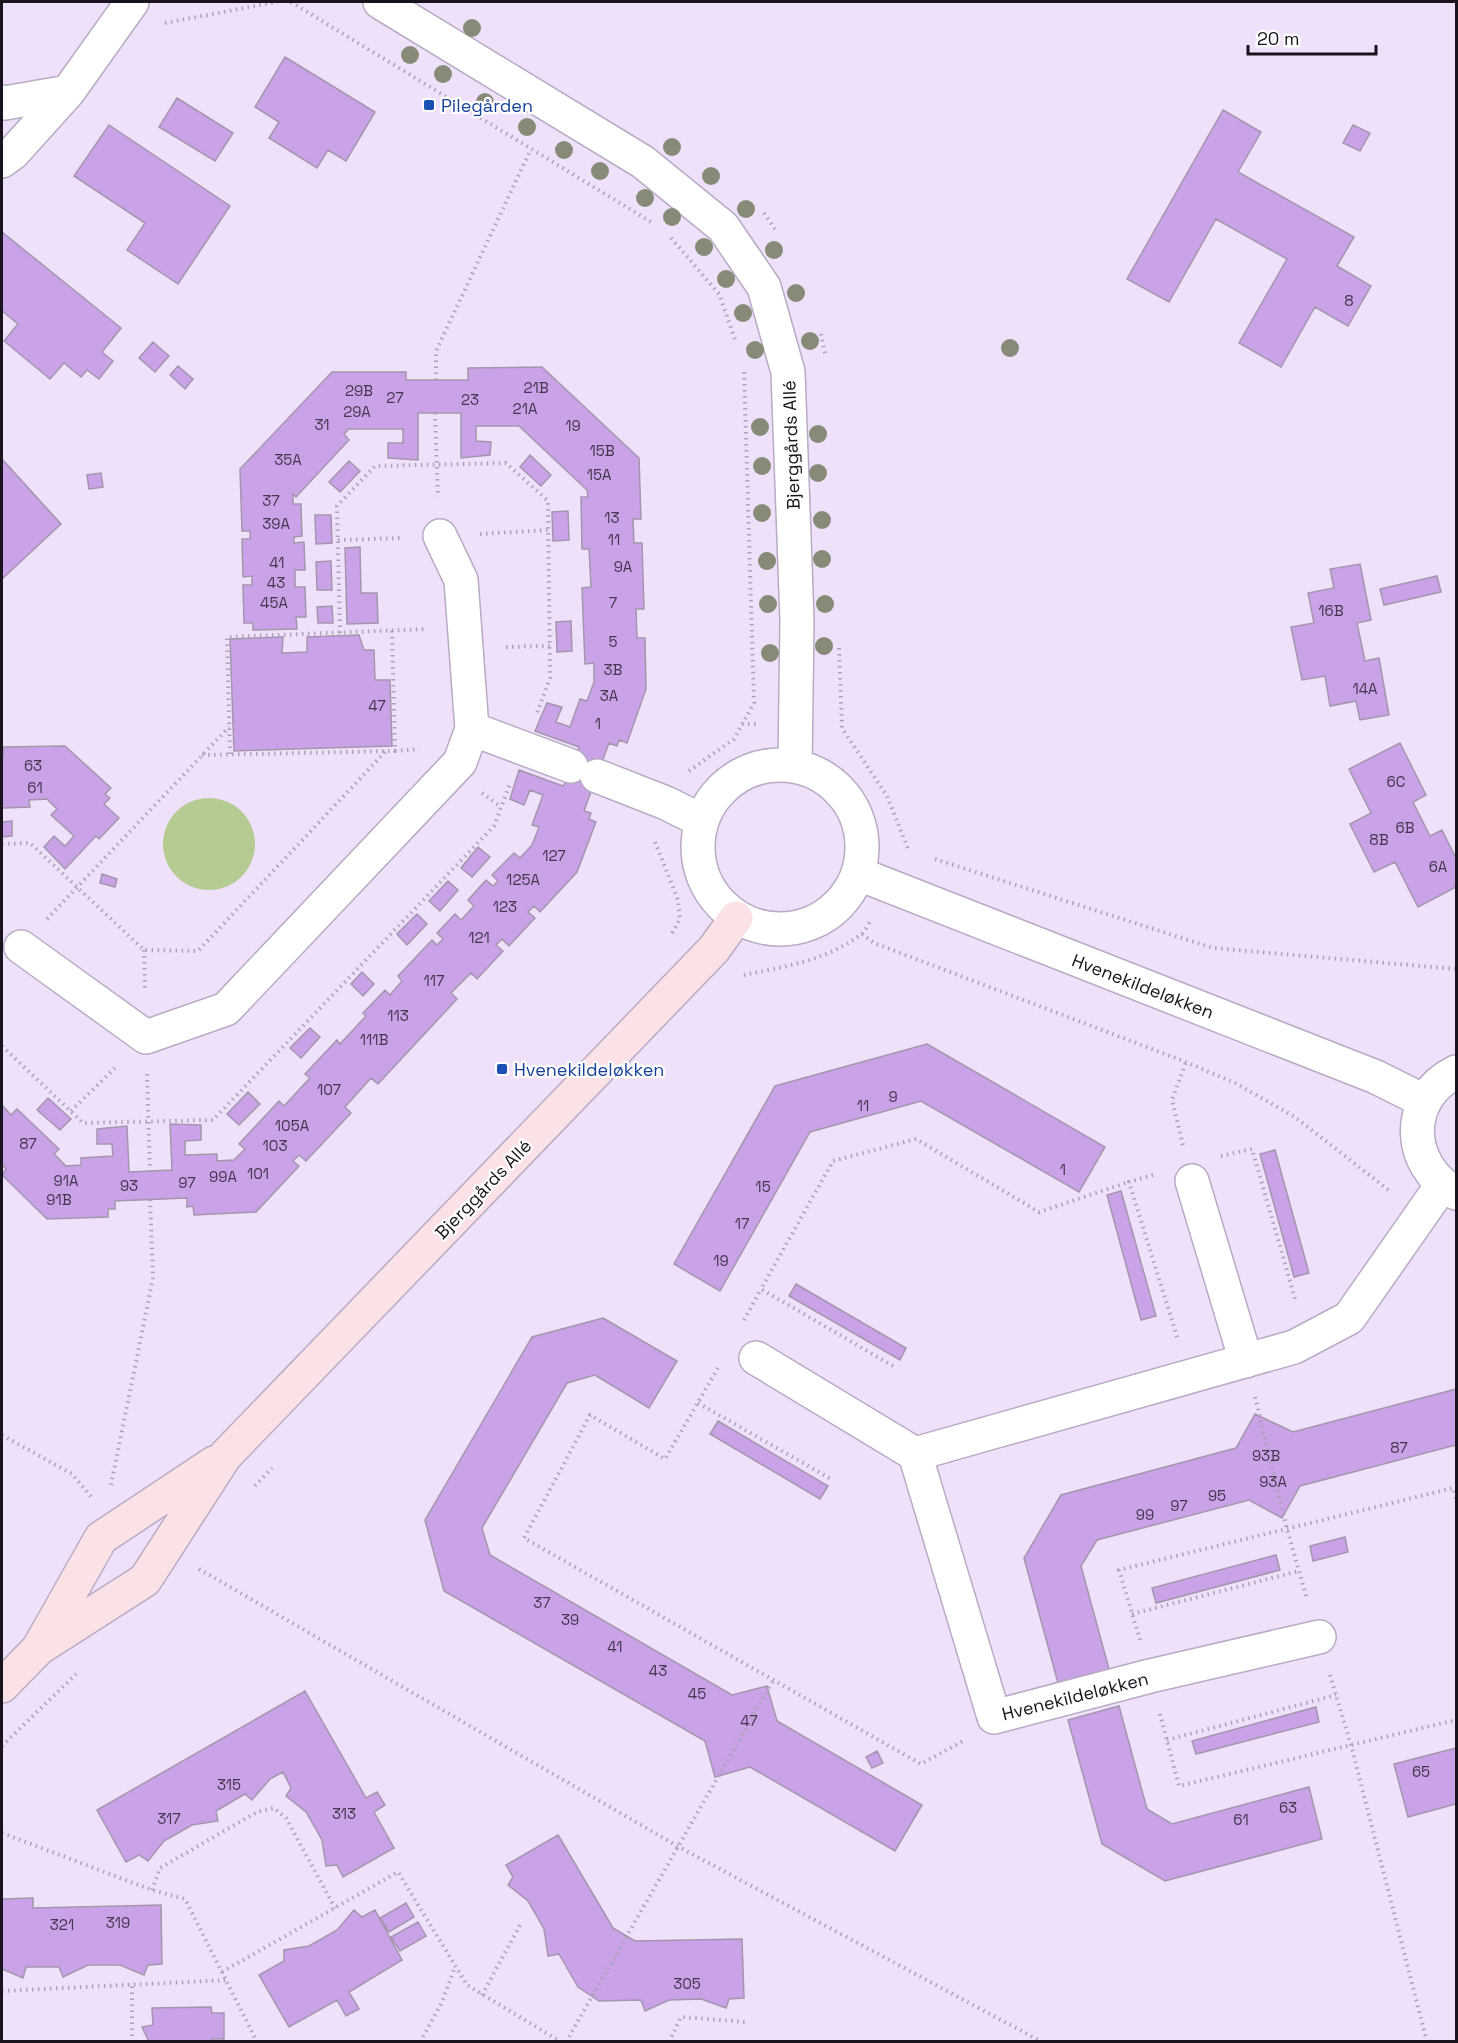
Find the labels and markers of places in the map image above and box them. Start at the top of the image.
place label: Pilegården [441,94,533,117]
marker: Pilegården [422,98,436,112]
place label: Hvenekildeløkken [514,1058,664,1081]
marker: Hvenekildeløkken [495,1062,509,1076]

